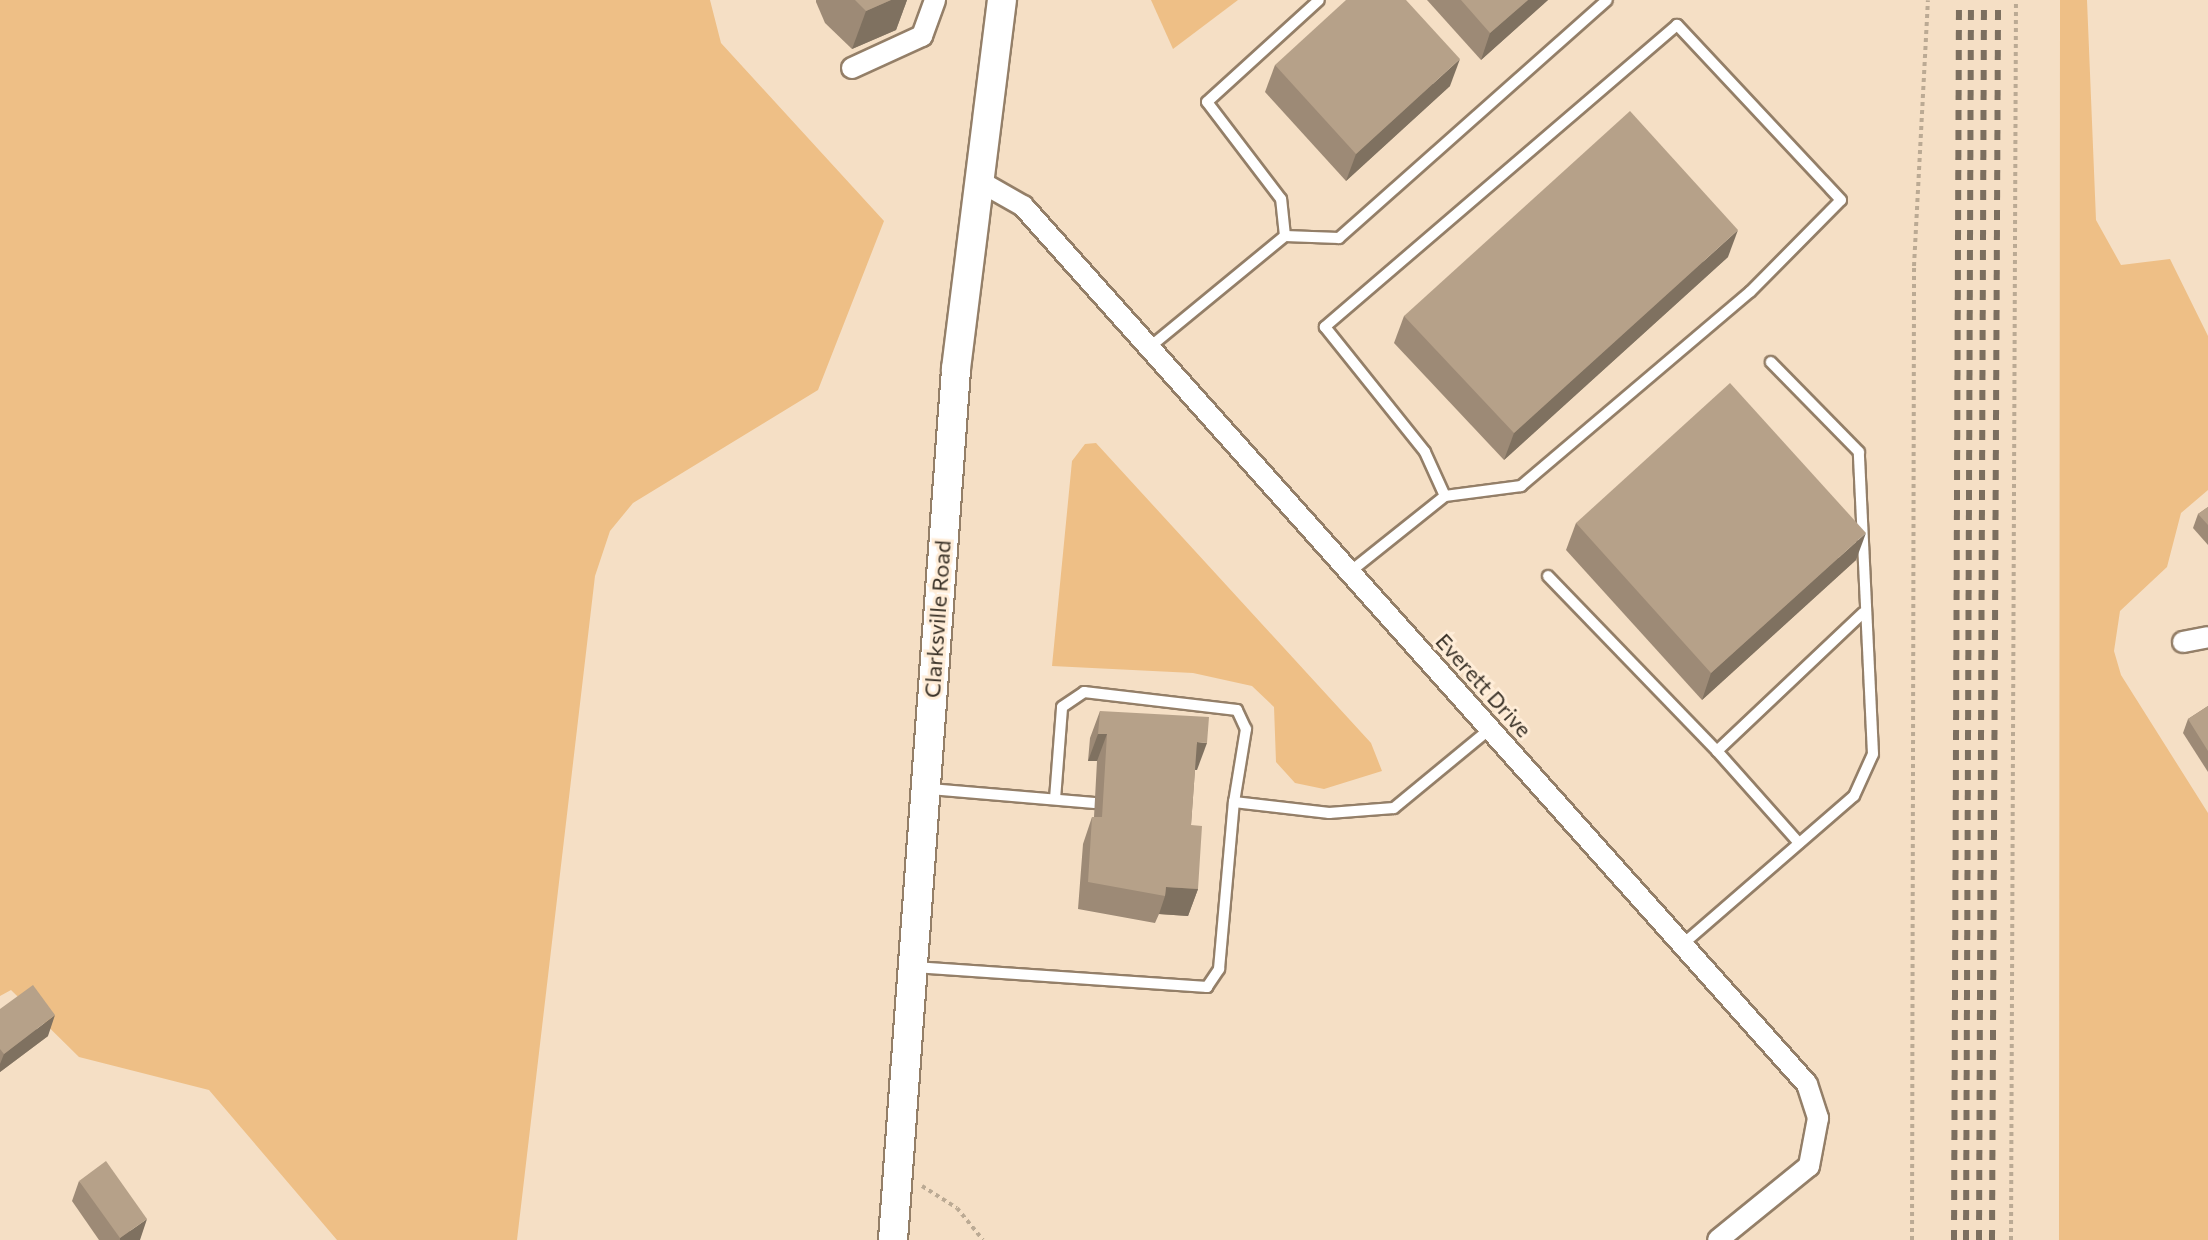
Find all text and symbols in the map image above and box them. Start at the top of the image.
street label: Clarksville Road [918,539,956,699]
street label: Everett Drive [1431,628,1537,742]

